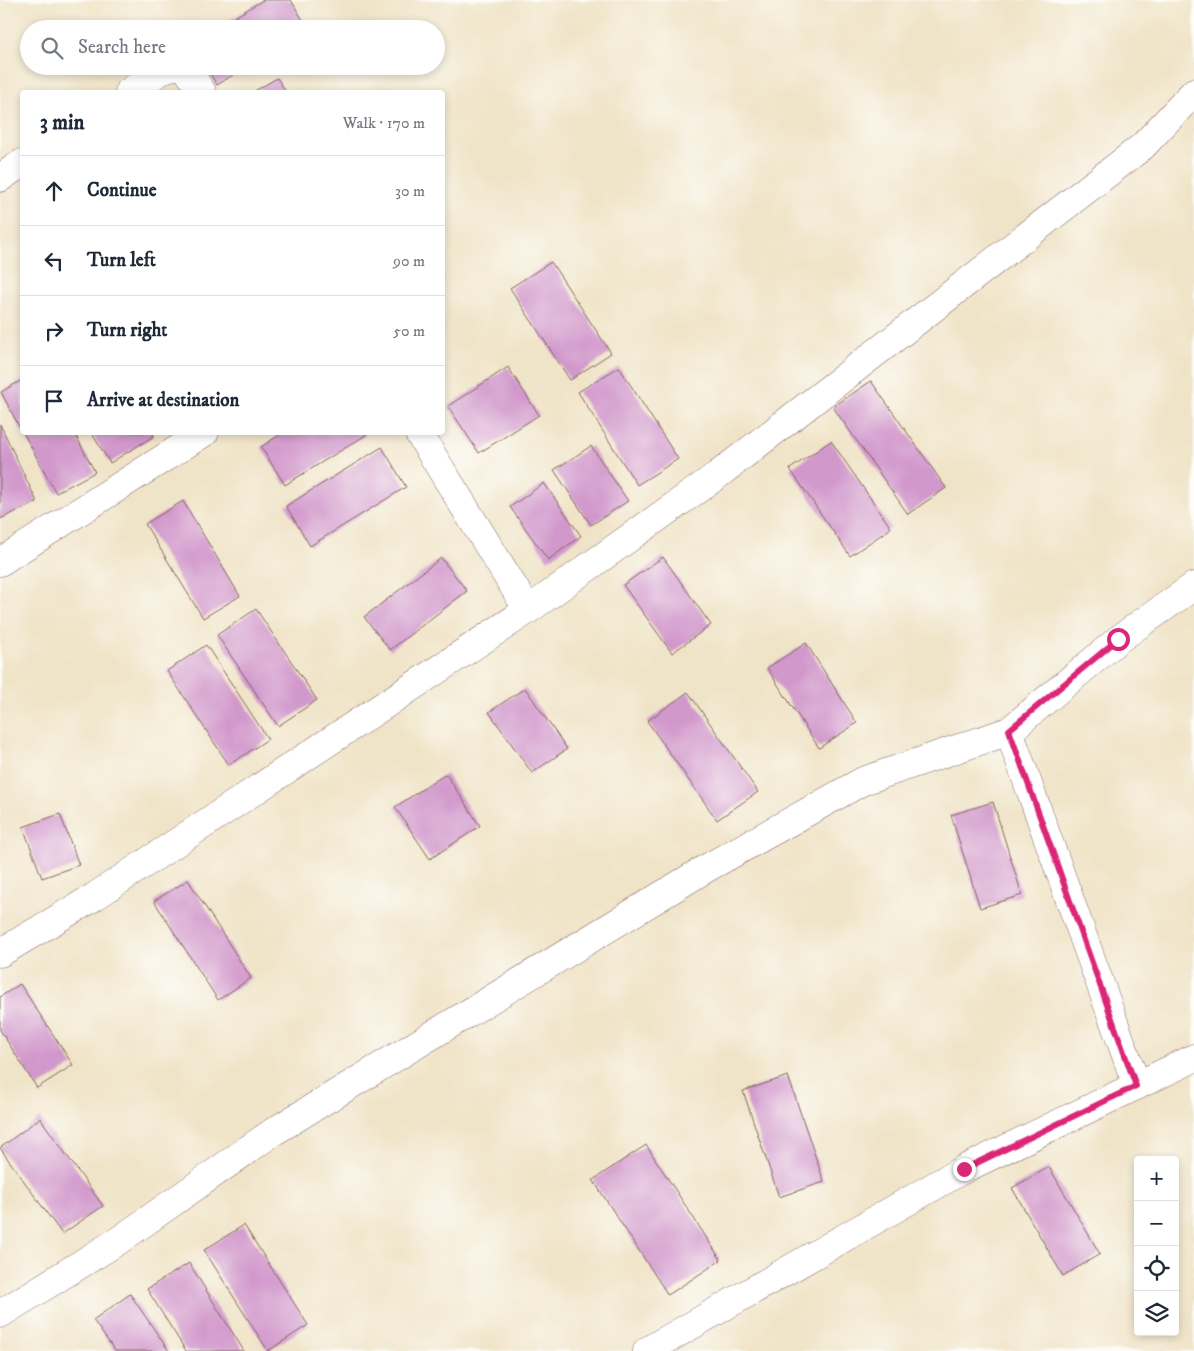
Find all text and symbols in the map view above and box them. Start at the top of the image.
search box [20,20,445,75]
icon: search [38,34,66,62]
text: Search here [78,36,166,59]
text: 3 min [40,110,85,136]
text: Walk · 170 m [343,113,425,133]
icon: ahead [40,177,68,205]
text: Continue [87,179,157,202]
text: 30 m [395,181,425,201]
icon: left [40,247,68,275]
text: Turn left [87,249,156,272]
text: 90 m [393,251,425,271]
icon: right [40,317,68,345]
text: Turn right [87,319,167,342]
text: 50 m [393,321,425,341]
icon: arrive [40,387,68,415]
text: Arrive at destination [87,389,239,412]
route start [1107,628,1130,651]
map controls [1134,1156,1179,1336]
button: + [1134,1156,1179,1201]
route end [953,1158,976,1181]
button: − [1134,1201,1179,1246]
button: locate [1134,1246,1179,1291]
button: layers [1134,1291,1179,1336]

